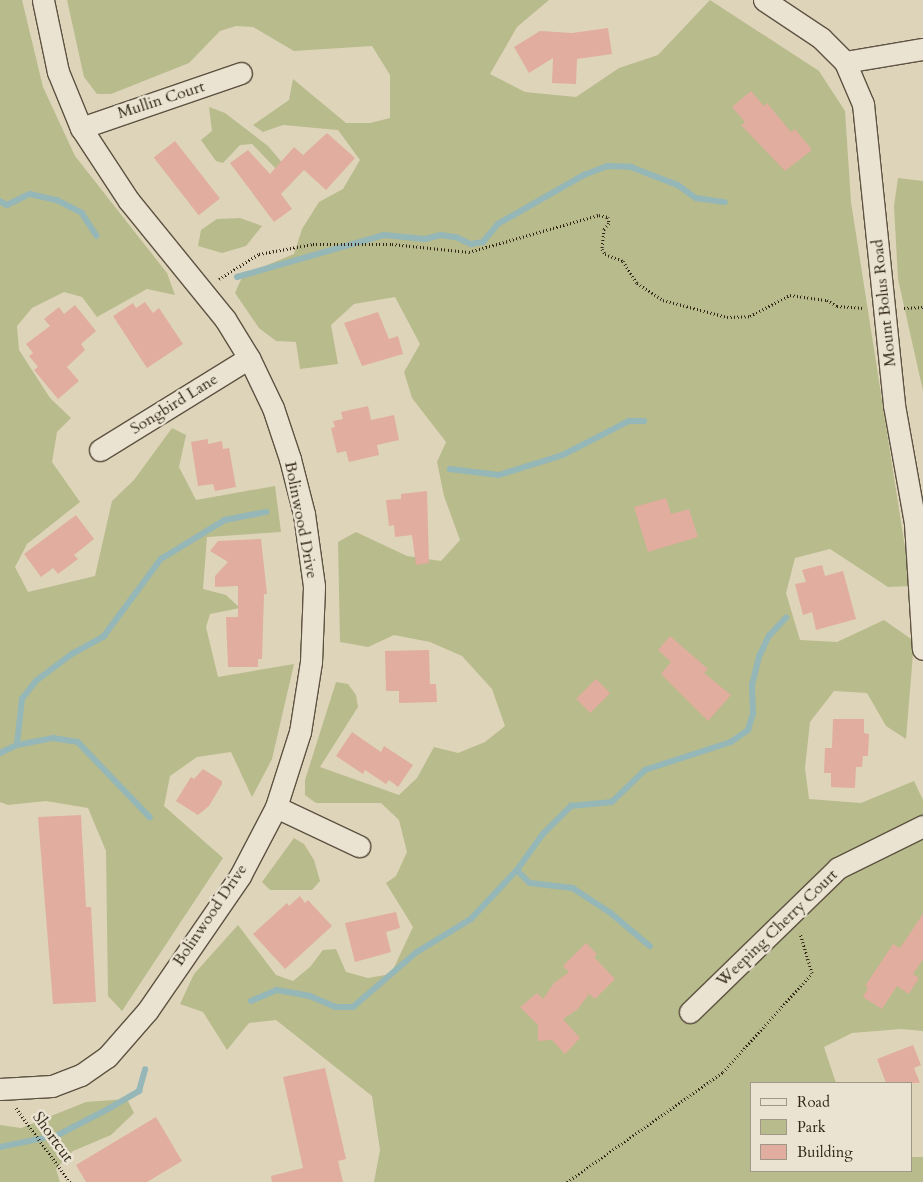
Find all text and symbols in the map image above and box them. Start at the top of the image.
street label: Mullin Court [115,77,207,123]
street label: Mount Bolus Road [868,238,900,368]
street label: Songbird Lane [127,370,221,438]
street label: Bolinwood Drive [280,460,322,580]
street label: Bolinwood Drive [169,860,251,970]
street label: Weeping Cherry Court [712,865,842,991]
legend [750,1082,913,1172]
text: Road [797,1092,830,1112]
street label: Shortcut [28,1108,78,1166]
text: Park [797,1117,826,1137]
text: Building [797,1142,853,1162]

